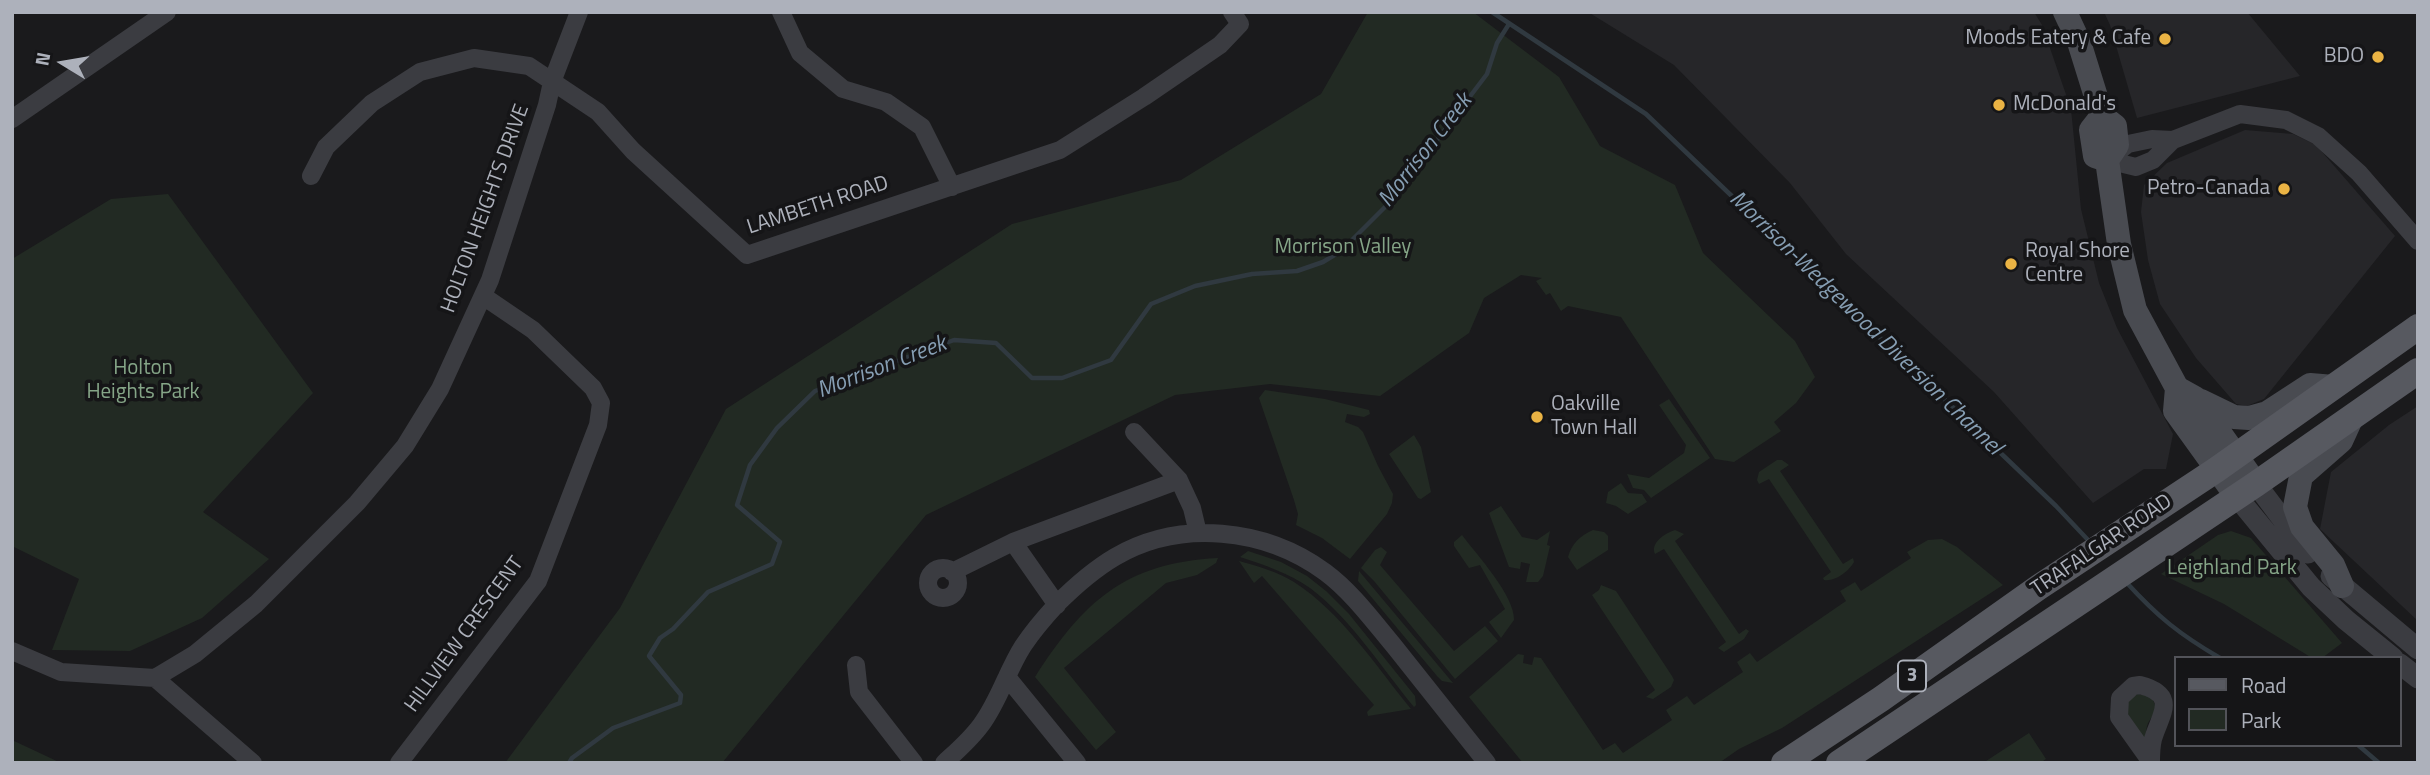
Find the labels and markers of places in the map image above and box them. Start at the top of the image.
place label: Moods Eatery & Cafe [1965,26,2151,52]
marker: Moods Eatery & Cafe [2157,31,2173,47]
place label: BDO [2324,44,2364,70]
marker: BDO [2370,49,2386,65]
place label: McDonald's [2013,92,2116,118]
marker: McDonald's [1991,97,2007,113]
place label: Petro-Canada [2147,176,2270,202]
marker: Petro-Canada [2276,181,2292,197]
place label: Royal Shore Centre [2025,239,2130,289]
marker: Royal Shore Centre [2003,256,2019,272]
place label: Oakville Town Hall [1551,392,1637,442]
marker: Oakville Town Hall [1529,409,1545,425]

